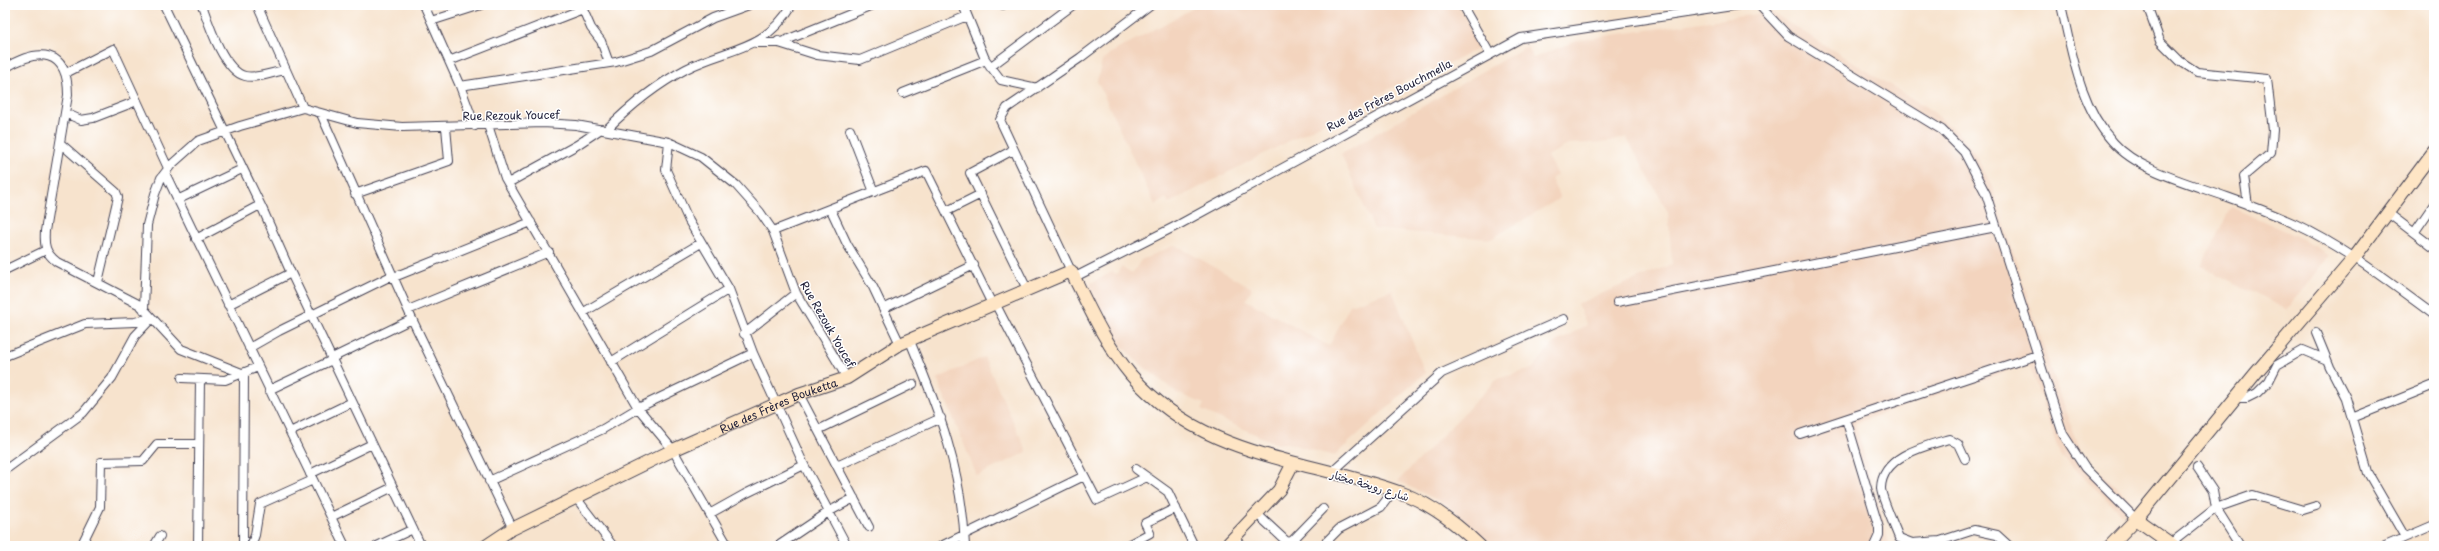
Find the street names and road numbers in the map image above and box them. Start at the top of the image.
street label: Rue des Frères Bouchmella [1323,55,1455,135]
street label: Rue Rezouk Youcef [462,106,561,124]
street label: Rue Rezouk Youcef [796,278,860,372]
street label: Rue des Frères Bouketta [717,373,840,437]
street label: شارع رويخة مختار [1327,465,1411,506]

